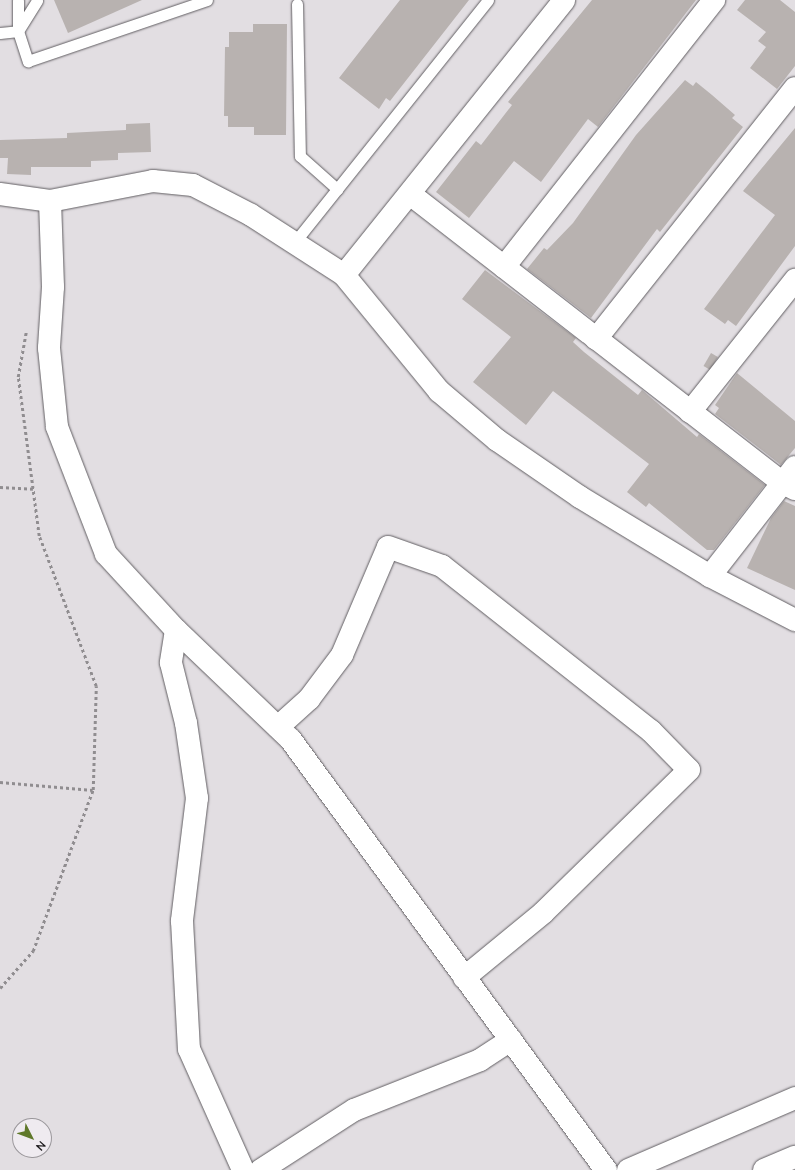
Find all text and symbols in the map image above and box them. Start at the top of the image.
north arrow [12,1118,52,1158]
text: N [32,1138,49,1154]

